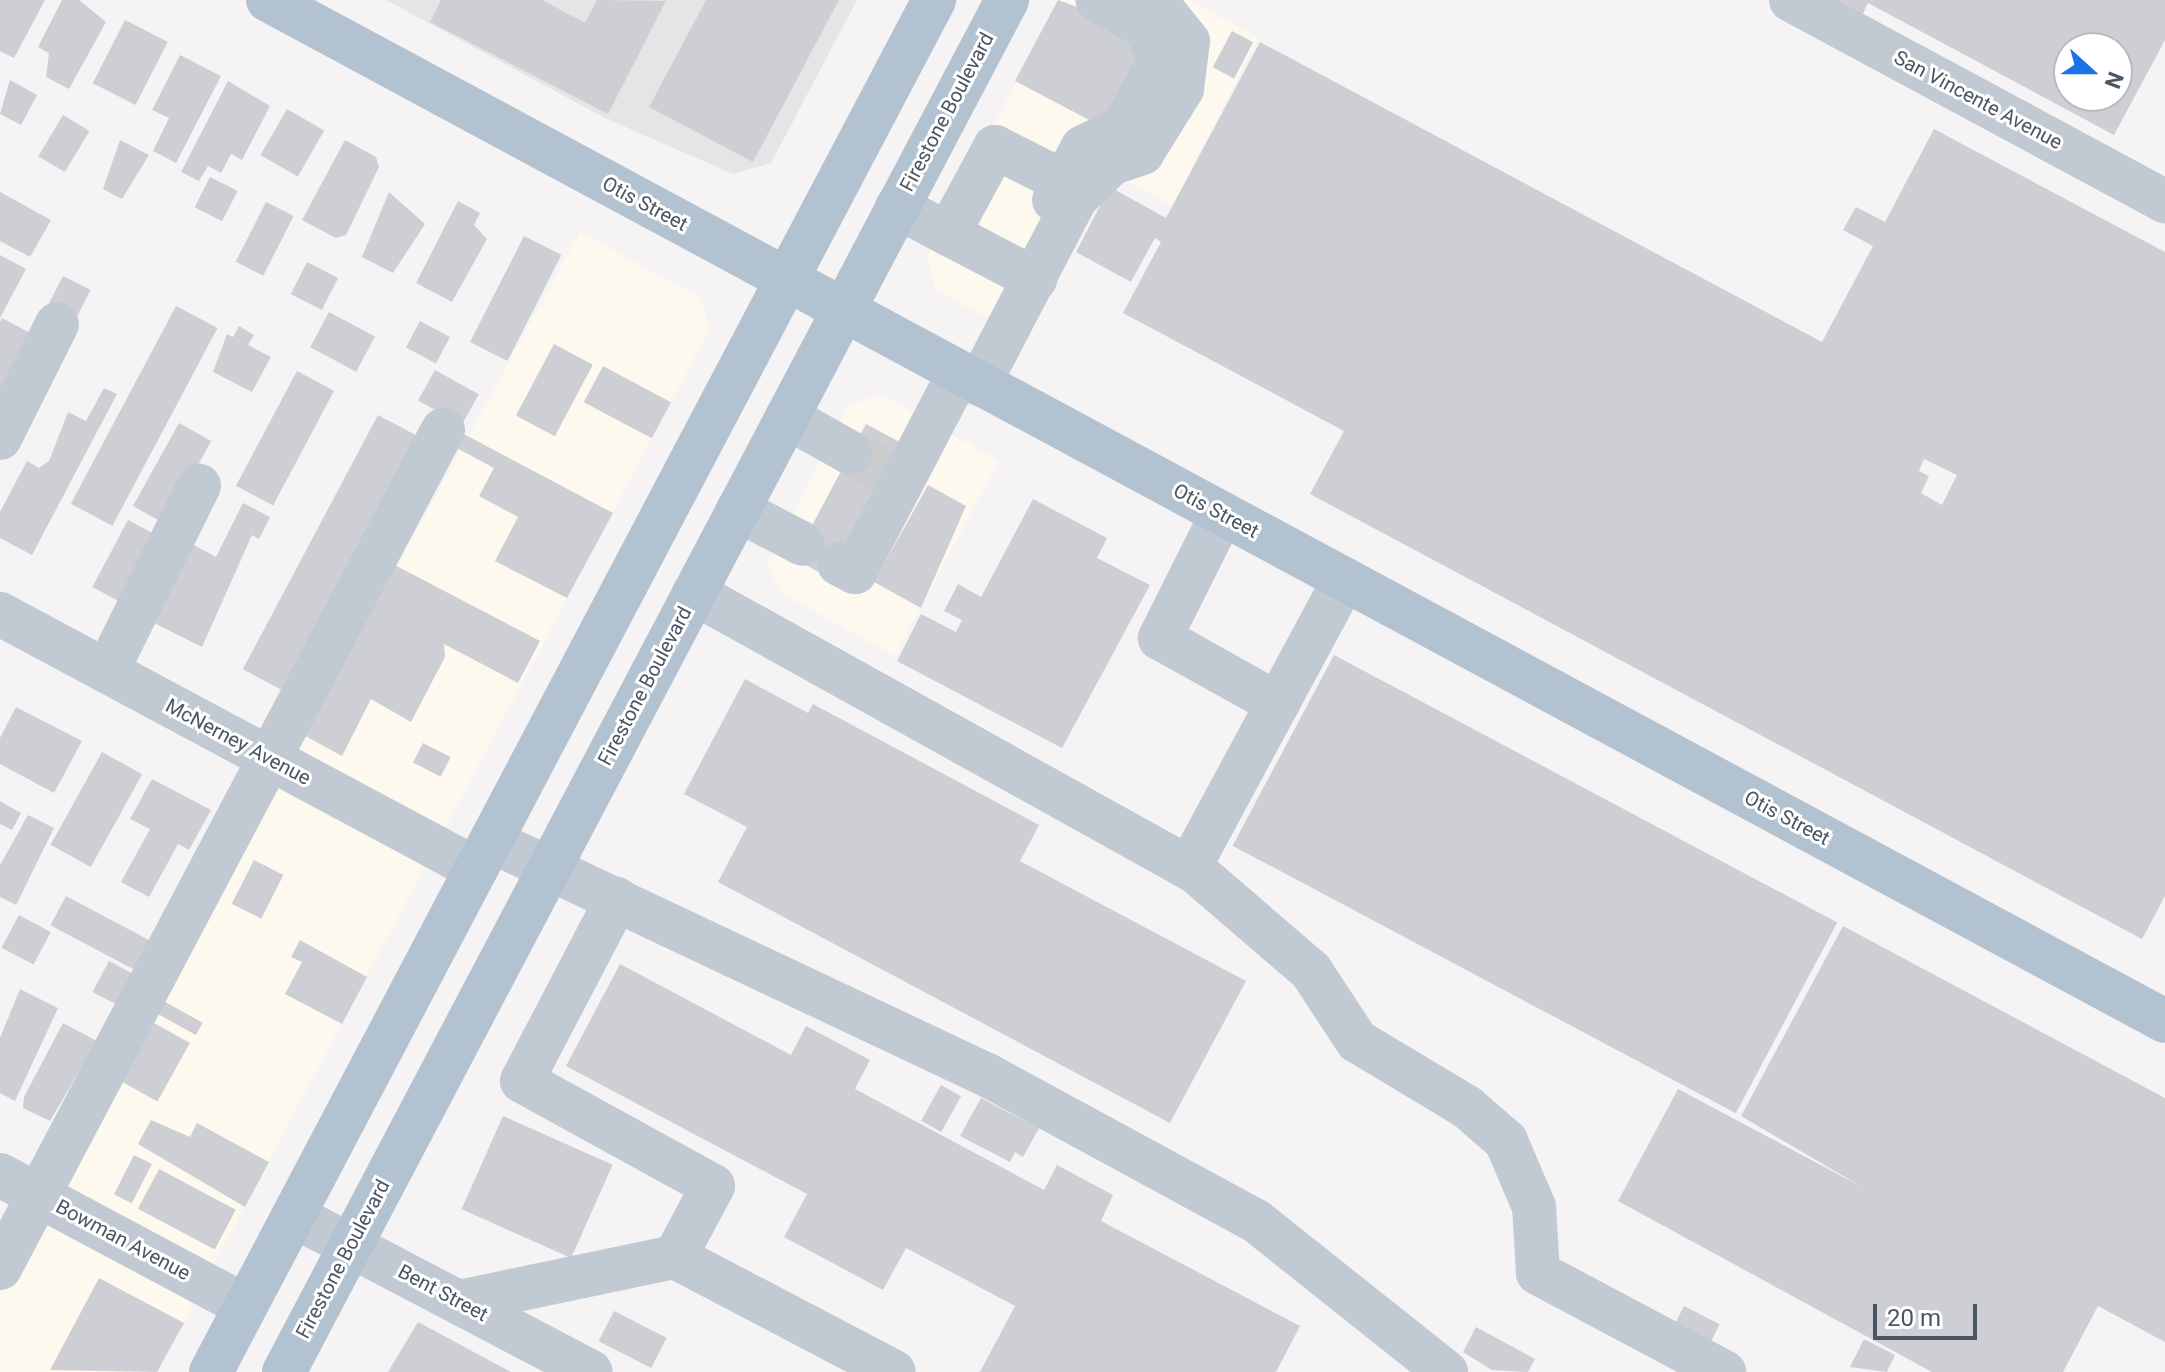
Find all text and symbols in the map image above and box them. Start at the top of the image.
street label: Firestone Boulevard [895,29,999,195]
north arrow [2053,32,2133,112]
street label: San Vincente Avenue [1890,46,2066,154]
text: N [2100,68,2128,92]
street label: Otis Street [598,172,692,236]
street label: Otis Street [1169,479,1263,543]
street label: Firestone Boulevard [593,603,697,769]
street label: McNerney Avenue [161,694,315,790]
street label: Otis Street [1740,786,1834,850]
street label: Firestone Boulevard [291,1176,395,1342]
street label: Bowman Avenue [52,1194,194,1286]
street label: Bent Street [394,1259,492,1327]
scale bar [1877,1288,1981,1338]
text: 20 m [1887,1304,1941,1332]

